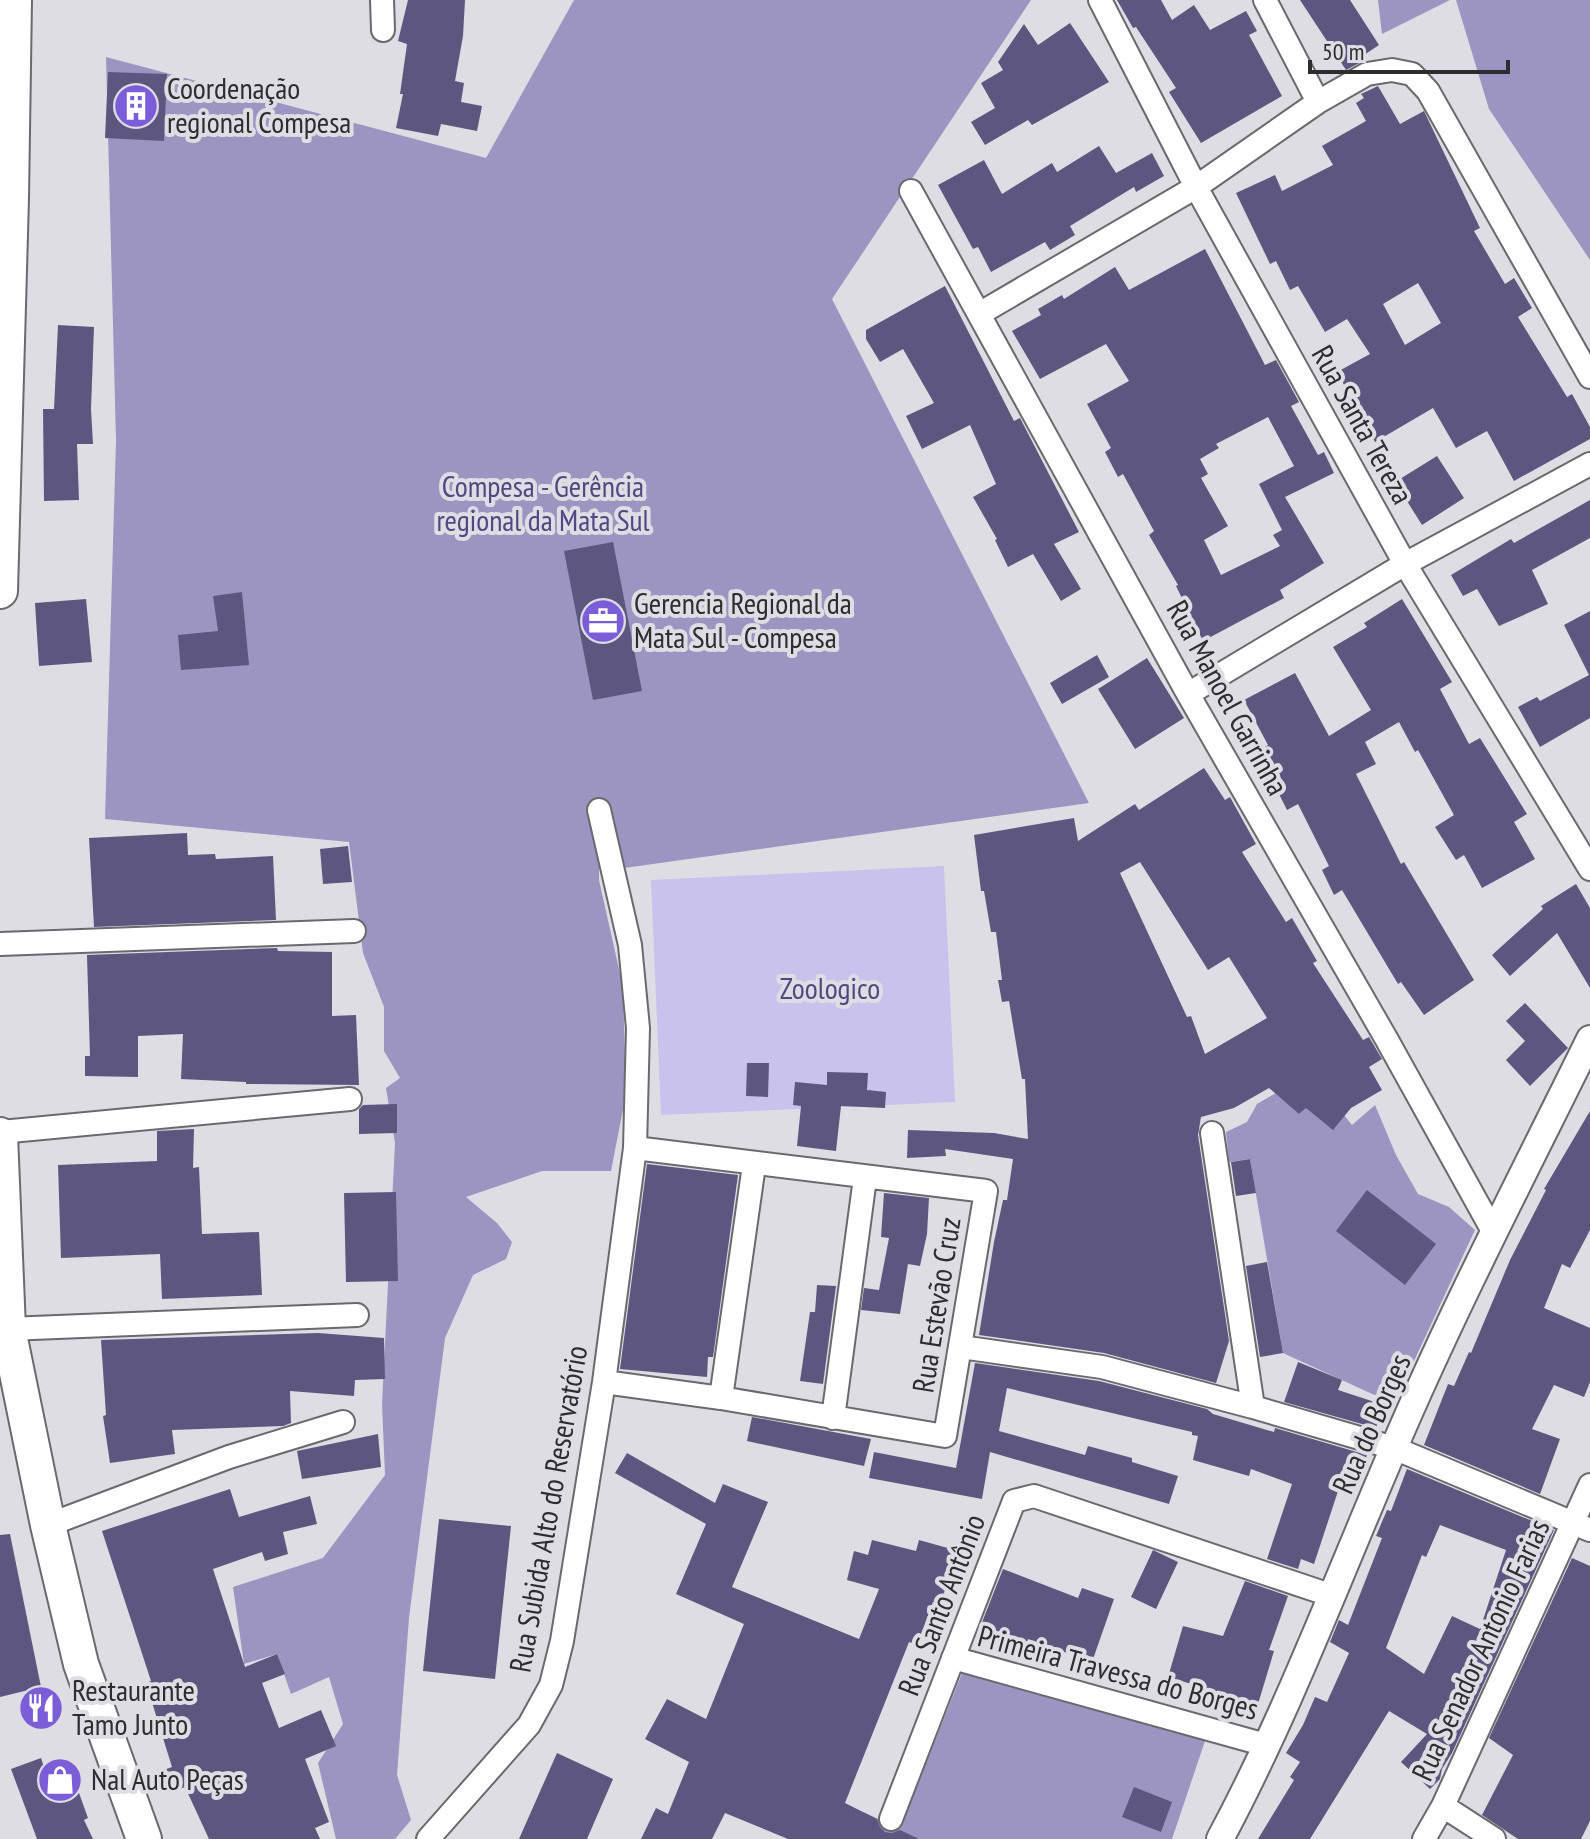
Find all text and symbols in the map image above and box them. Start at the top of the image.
scale bar [1310,24,1508,74]
text: 50 m [1322,36,1364,67]
place label: Coordenação regional Compesa [167,68,351,141]
building icon: Coordenação regional Compesa [112,82,160,130]
street label: Rua Santa Tereza [1304,338,1423,510]
park label: Compesa - Gerência regional da Mata Sul [436,466,650,539]
place label: Gerencia Regional da Mata Sul - Compesa [634,583,852,656]
street label: Rua Manoel Garrinha [1159,593,1298,802]
office icon: Gerencia Regional da Mata Sul - Compesa [579,597,627,645]
park label: Zoologico [780,968,880,1007]
street label: Rua Estevão Cruz [902,1214,969,1395]
street label: Rua Subida Alto do Reservatório [500,1342,595,1675]
street label: Rua do Borges [1323,1347,1419,1499]
street label: Rua Santo Antônio [888,1508,993,1701]
street label: Rua Senador Antonio Farias [1402,1512,1557,1787]
street label: Primeira Travessa do Borges [974,1615,1263,1728]
place label: Restaurante Tamo Junto [72,1670,195,1743]
restaurant icon: Restaurante Tamo Junto [17,1684,65,1732]
shop icon: Nal Auto Peças [36,1756,84,1804]
place label: Nal Auto Peças [91,1759,244,1798]

